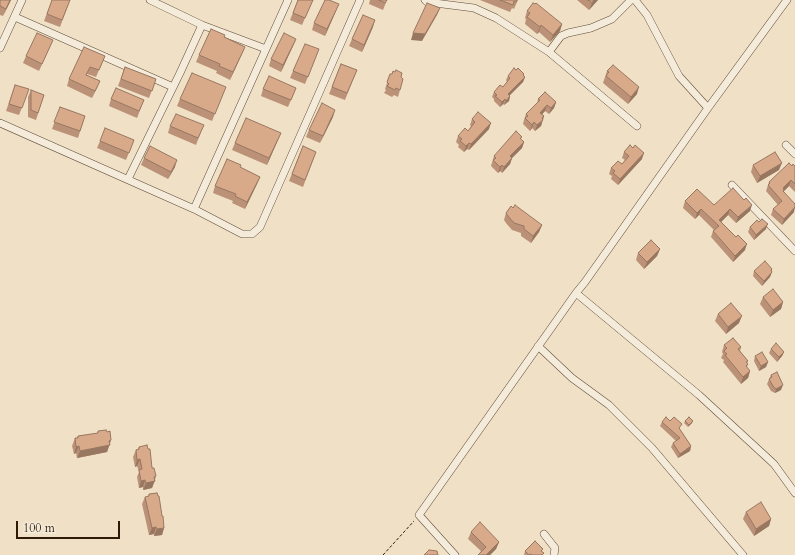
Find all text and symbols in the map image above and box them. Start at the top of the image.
scale bar [18,513,122,539]
text: 100 m [23,520,55,536]

